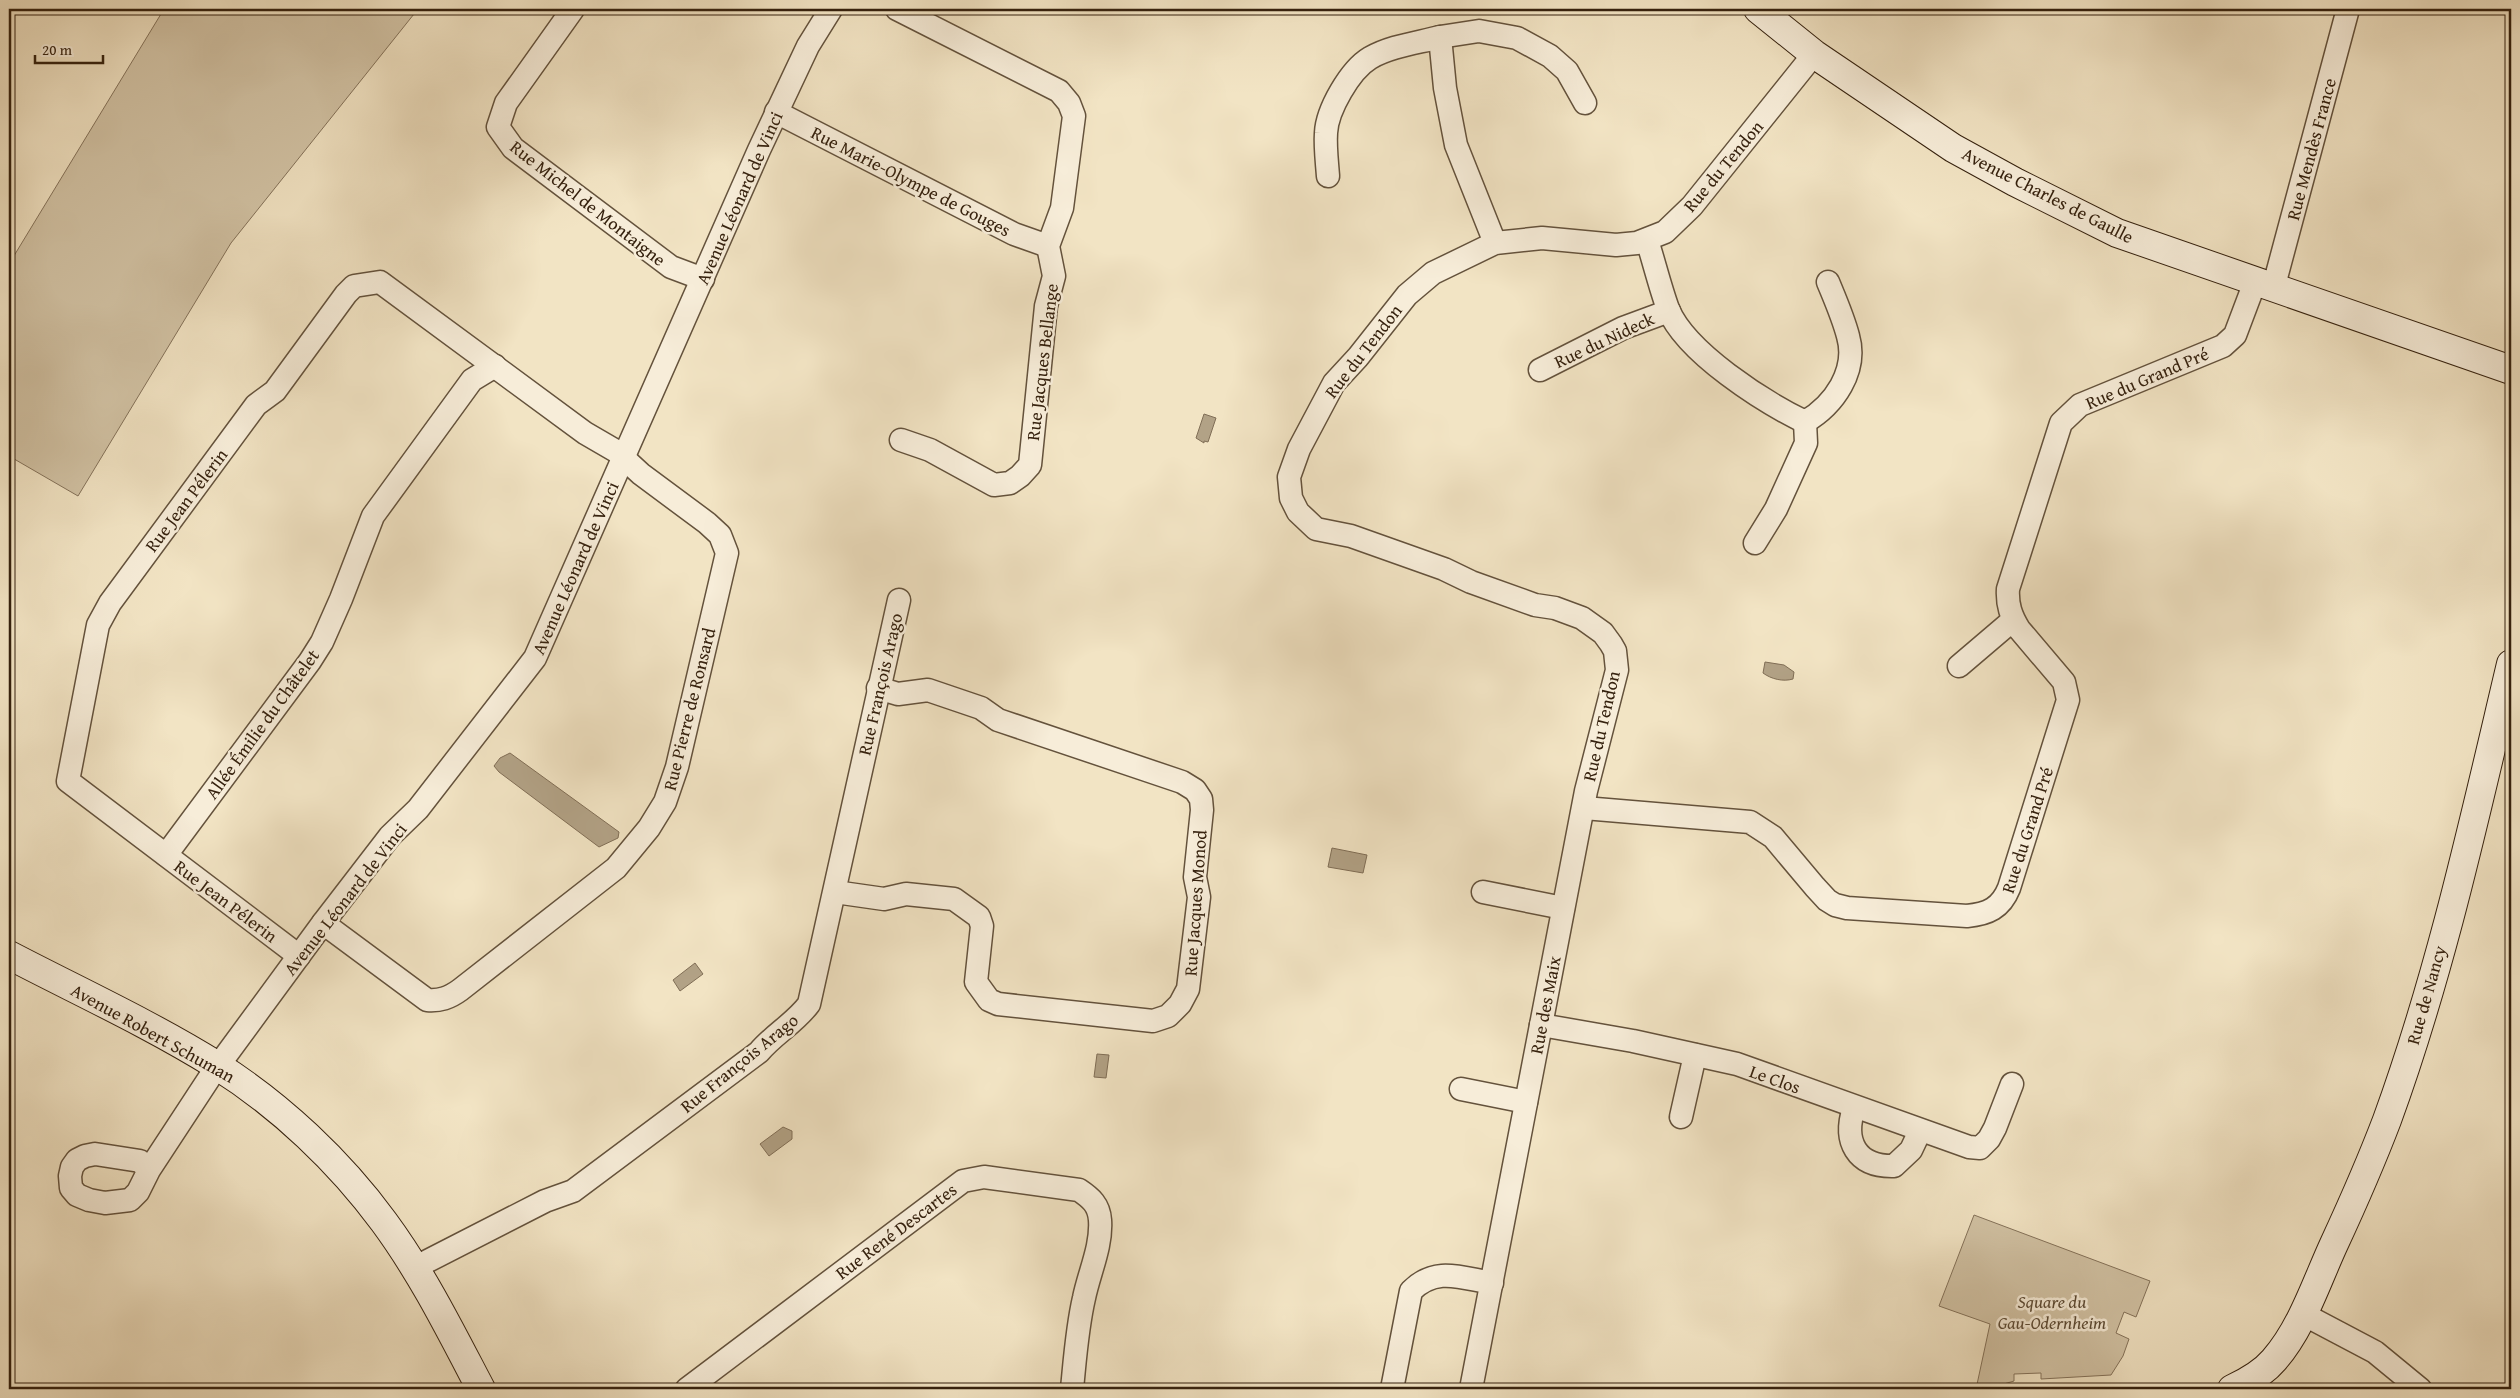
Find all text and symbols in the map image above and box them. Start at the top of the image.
scale bar [35,32,102,64]
text: 20 m [42,39,73,60]
street label: Rue Mendès France [2279,75,2343,223]
street label: Avenue Léonard de Vinci [689,107,789,289]
street label: Rue du Tendon [1676,114,1770,218]
street label: Rue Marie-Olympe de Gouges [807,119,1015,243]
street label: Rue Michel de Montaigne [504,134,672,272]
street label: Avenue Charles de Gaulle [1958,140,2138,250]
street label: Rue Jacques Bellange [1019,282,1065,442]
street label: Rue du Tendon [1318,298,1408,404]
street label: Rue du Nideck [1550,305,1659,375]
street label: Rue du Grand Pré [2081,340,2213,416]
street label: Rue Jean Pélerin [138,443,234,557]
street label: Avenue Léonard de Vinci [525,477,625,659]
street label: Rue François Arago [851,610,909,758]
street label: Rue Pierre de Ronsard [656,624,722,793]
street label: Allée Émilie du Châtelet [198,643,326,805]
street label: Rue du Tendon [1575,668,1627,784]
street label: Rue du Grand Pré [1994,763,2060,897]
street label: Avenue Léonard de Vinci [277,817,413,981]
street label: Rue Jacques Monod [1176,829,1214,977]
street label: Rue Jean Pélerin [169,853,283,949]
street label: Rue de Nancy [2399,942,2453,1048]
street label: Rue des Maix [1522,953,1568,1056]
street label: Avenue Robert Schuman [66,977,240,1089]
street label: Rue François Arago [674,1007,804,1119]
street label: Le Clos [1746,1057,1804,1101]
street label: Rue René Descartes [829,1176,963,1286]
park label: Square du Gau-Odernheim [1998,1288,2106,1336]

